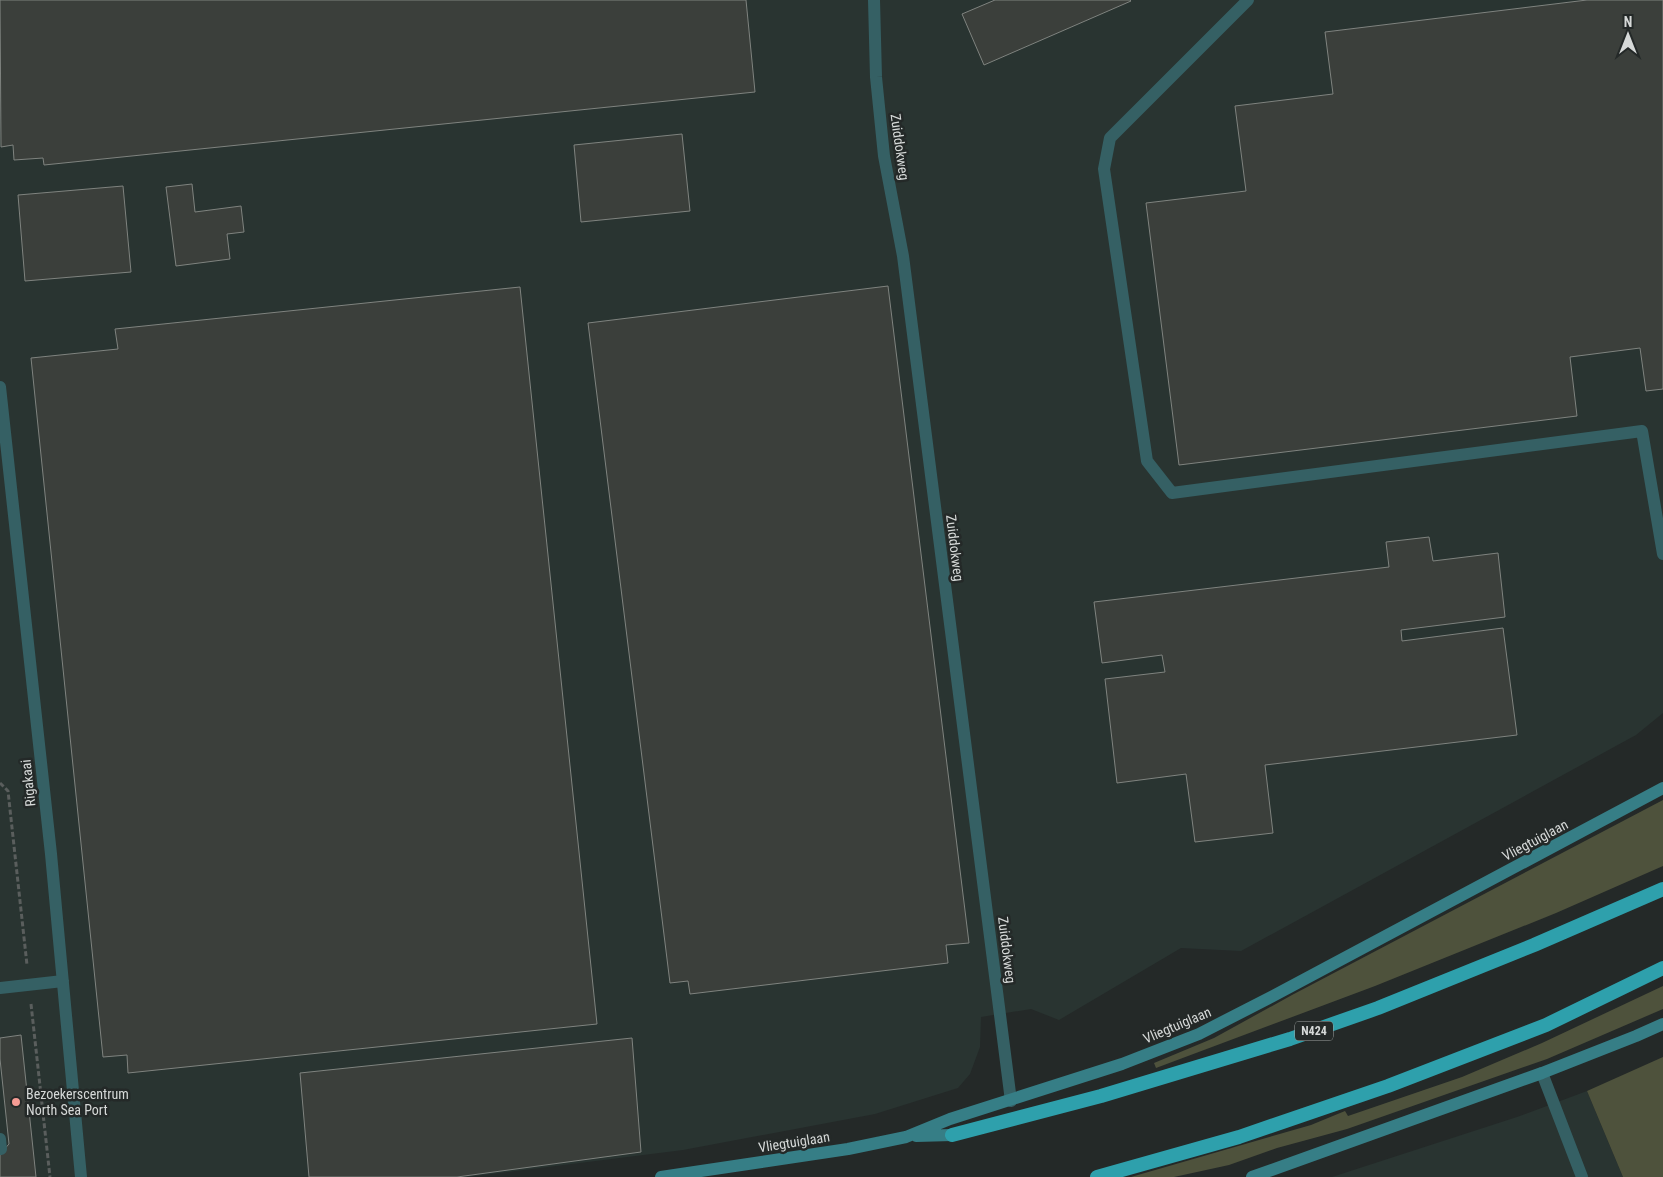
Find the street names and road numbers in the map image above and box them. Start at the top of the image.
street label: Zuiddokweg [887,113,913,181]
street label: Zuiddokweg [943,514,967,582]
street label: Rigakaai [18,759,38,807]
street label: Vliegtuiglaan [1499,816,1571,864]
street label: Zuiddokweg [995,916,1019,984]
street label: Vliegtuiglaan [1141,1004,1213,1046]
road number: N424 [1295,1021,1333,1040]
street label: Vliegtuiglaan [757,1128,831,1156]

